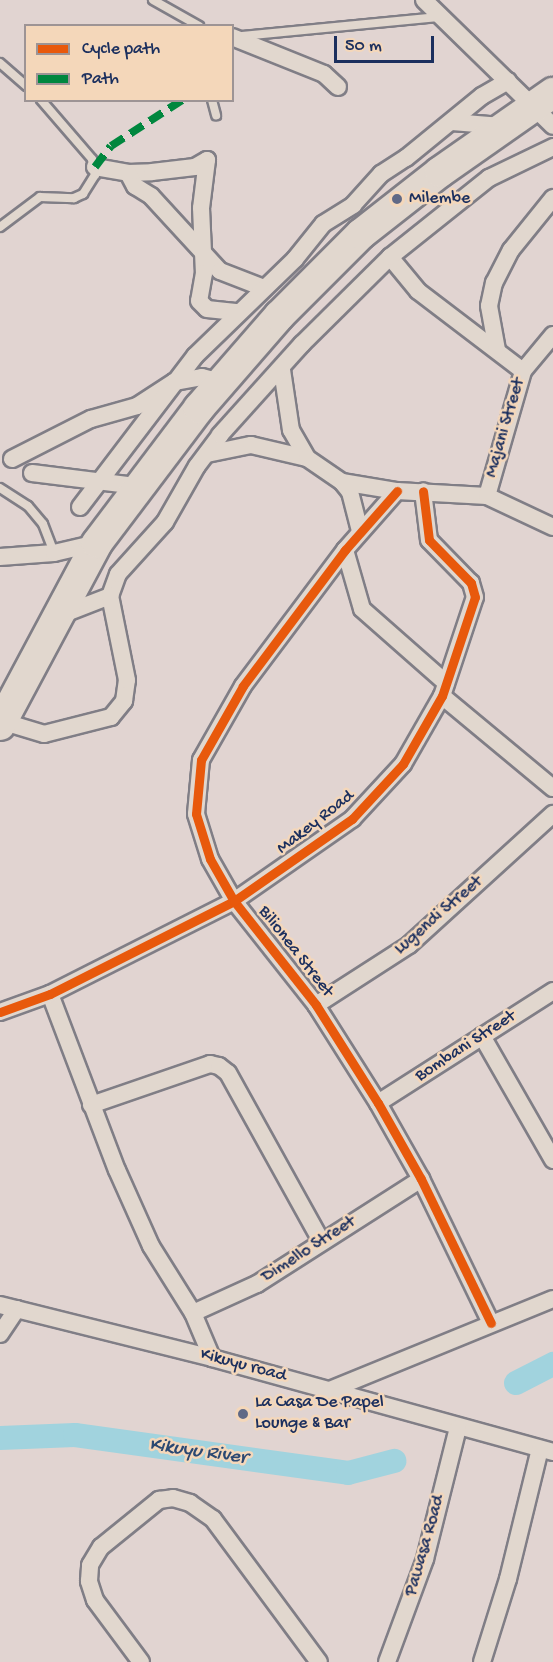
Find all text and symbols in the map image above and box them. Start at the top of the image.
legend [24,24,234,102]
scale bar [337,24,438,62]
text: 50 m [345,36,382,57]
text: Cycle path [82,39,160,60]
text: Path [82,69,119,90]
place label: Milembe [409,188,470,210]
marker: Milembe [390,192,404,206]
street label: Majani Street [482,376,530,480]
street label: Makey Road [273,786,359,860]
street label: Lugendi Street [390,872,488,960]
street label: Bilionea Street [253,902,337,1002]
street label: Bombani Street [412,1006,520,1088]
street label: Dimello Street [258,1212,360,1288]
street label: Kikuyu road [198,1344,288,1388]
place label: La Casa De Papel Lounge & Bar [255,1393,384,1436]
marker: La Casa De Papel Lounge & Bar [236,1407,250,1421]
water label: Kikuyu River [147,1433,249,1471]
street label: Pawasa Road [401,1493,451,1599]

